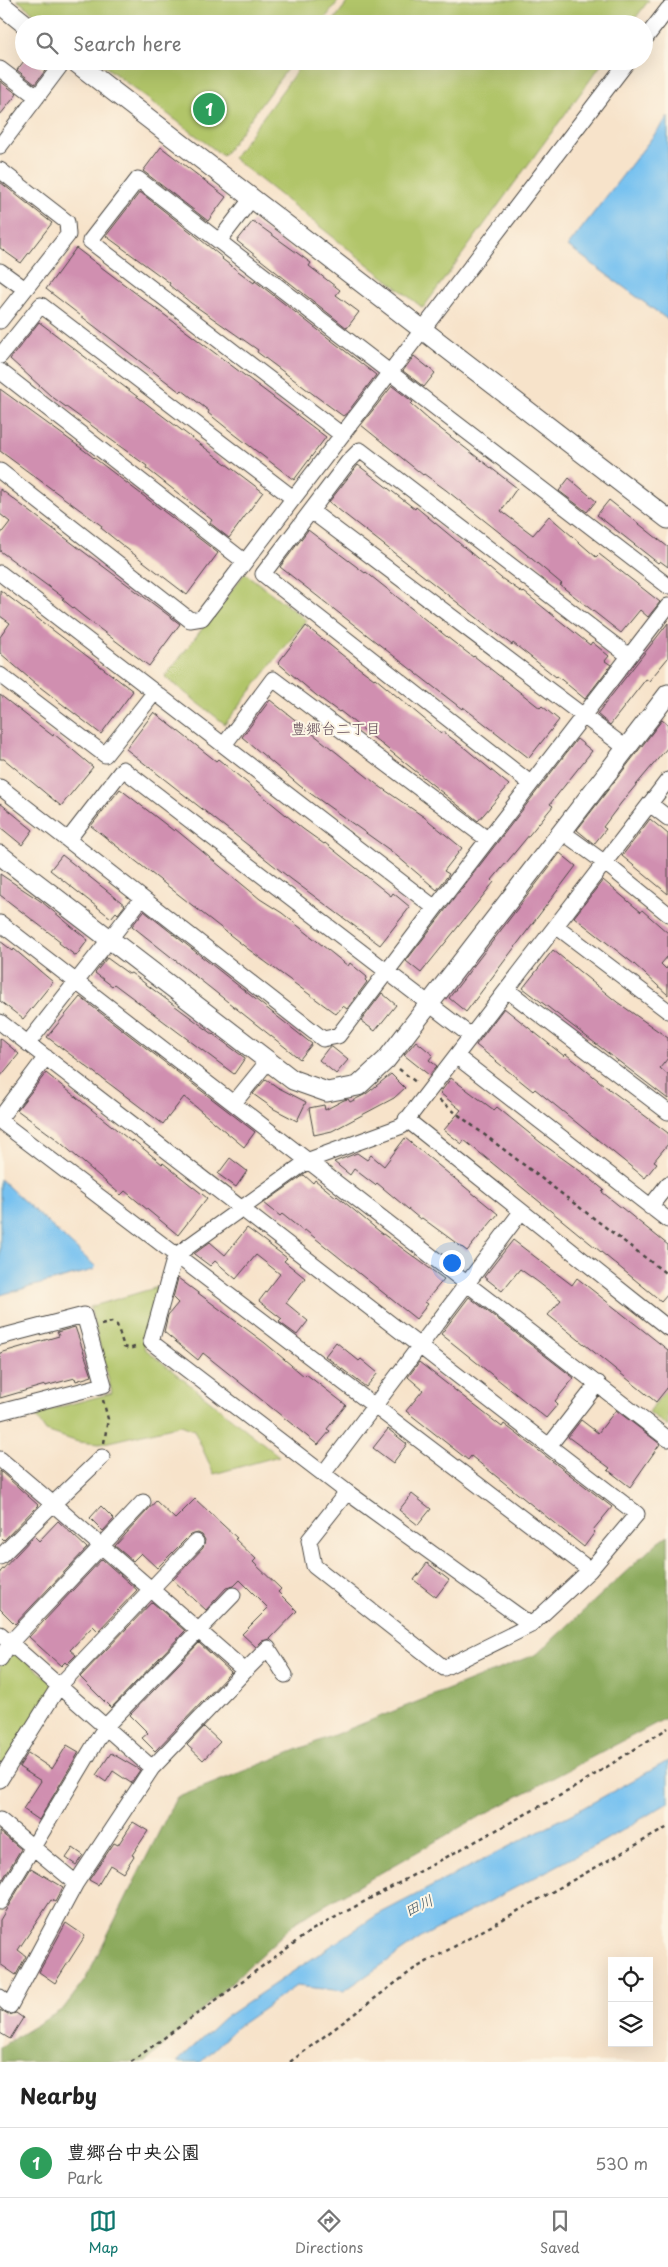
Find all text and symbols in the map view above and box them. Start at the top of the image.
search box [15,15,653,70]
icon: search [33,29,61,57]
text: Search here [73,29,182,57]
pin: 1 [193,90,225,128]
district label: 豊郷台二丁目 [291,716,381,739]
your location [439,1250,465,1276]
water label: 田川 [400,1888,437,1922]
map controls [608,1957,653,2047]
button: locate [608,1957,653,2002]
button: layers [608,2002,653,2047]
text: Nearby [20,2079,97,2111]
text: 豊郷台中央公園 [67,2137,200,2165]
text: 1 [32,2151,40,2175]
text: 530 m [595,2151,648,2175]
text: Park [67,2165,103,2189]
tab: Map [88,2207,118,2258]
tab: Directions [295,2207,363,2258]
tab: Saved [540,2207,580,2258]

